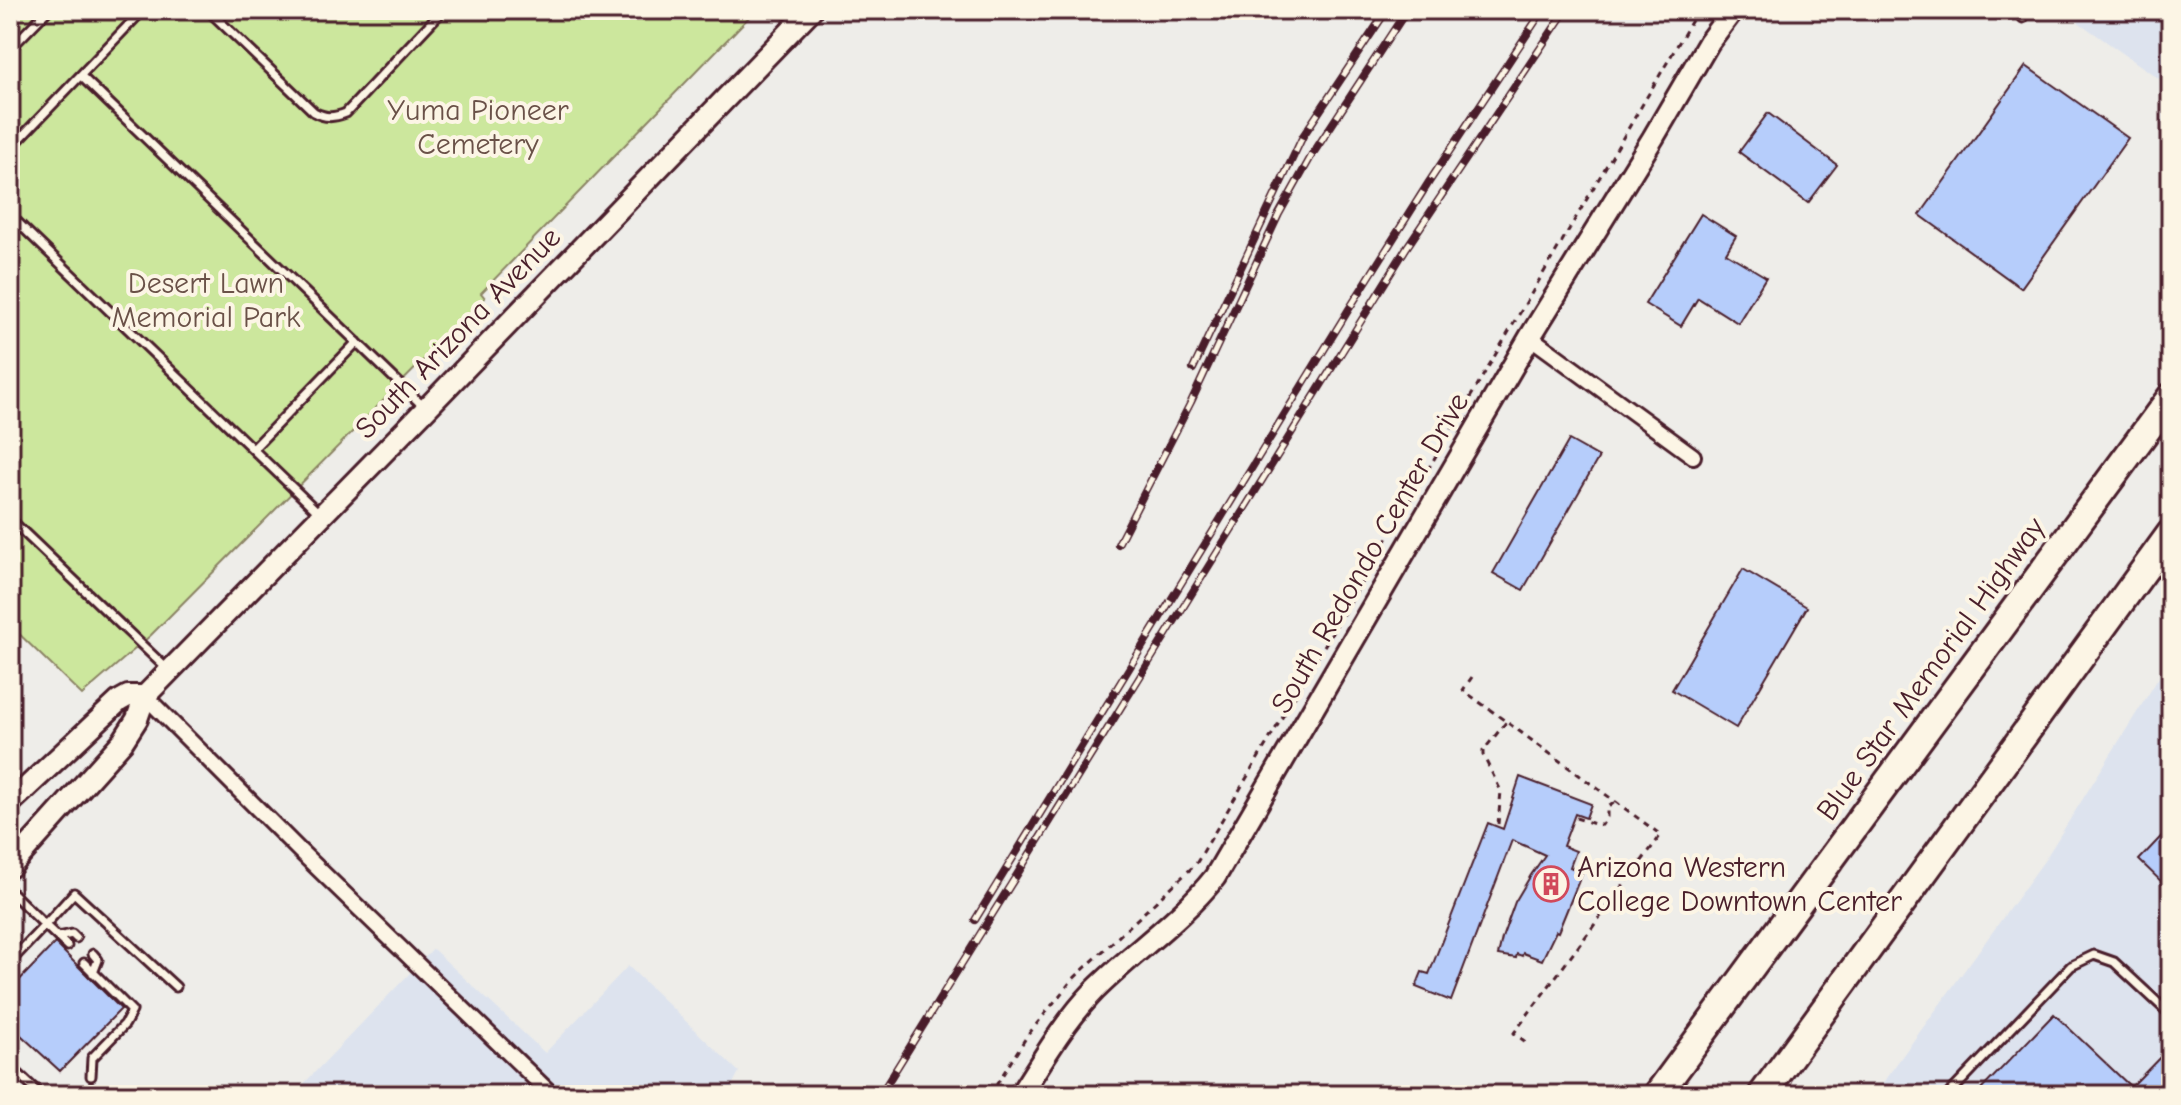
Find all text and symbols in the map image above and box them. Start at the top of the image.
park label: Yuma Pioneer Cemetery [387,93,569,162]
street label: South Arizona Avenue [348,220,568,446]
park label: Desert Lawn Memorial Park [111,266,301,335]
street label: South Redondo Center Drive [1264,386,1476,720]
street label: Blue Star Memorial Highway [1809,510,2053,827]
place label: Arizona Western College Downtown Center [1577,850,1902,919]
building icon: Arizona Western College Downtown Center [1532,865,1570,903]

